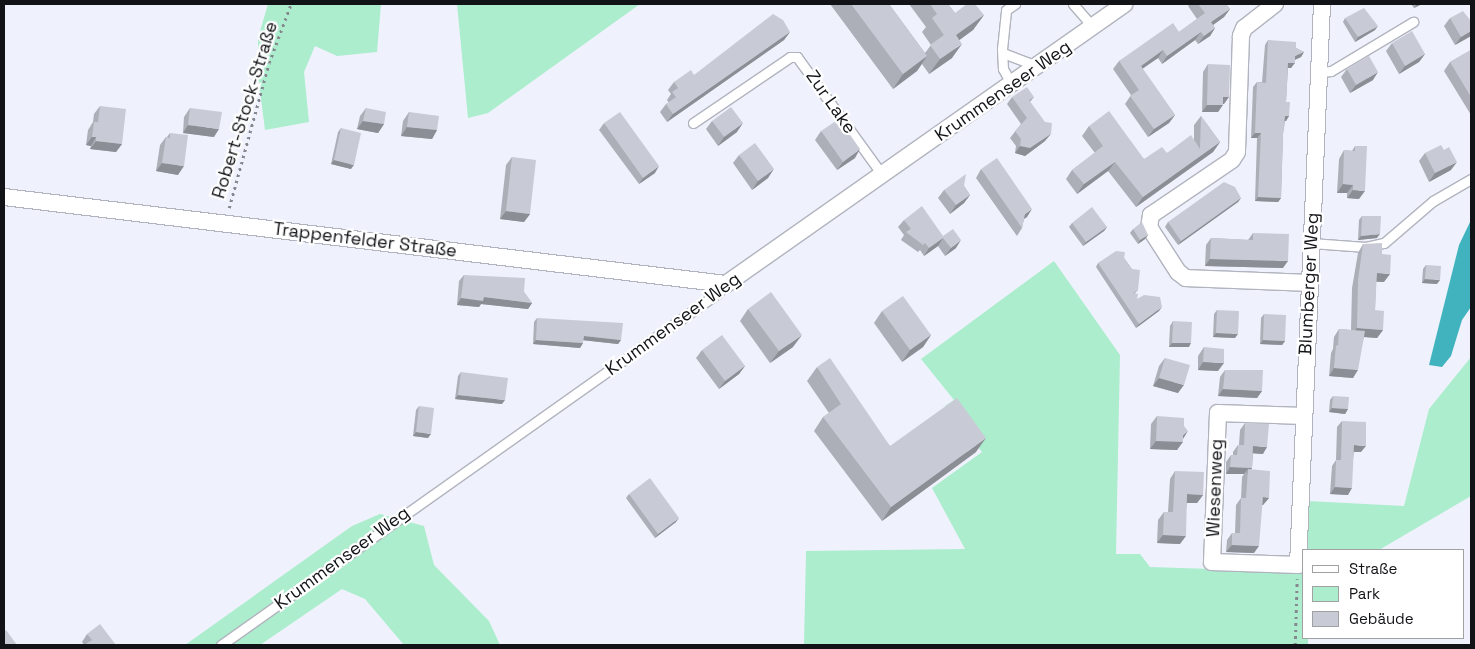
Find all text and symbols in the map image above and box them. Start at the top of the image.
street label: Robert-Stock-Straße [208,19,282,201]
street label: Krummenseer Weg [931,36,1075,146]
street label: Zur Lake [801,66,861,138]
street label: Blumberger Weg [1294,212,1324,356]
street label: Trappenfelder Straße [272,218,458,262]
street label: Krummenseer Weg [601,268,745,380]
street label: Wiesenweg [1202,438,1228,538]
street label: Krummenseer Weg [270,502,414,614]
legend [1302,549,1465,639]
text: Straße [1349,559,1397,578]
text: Park [1349,584,1380,603]
text: Gebäude [1349,609,1414,628]

